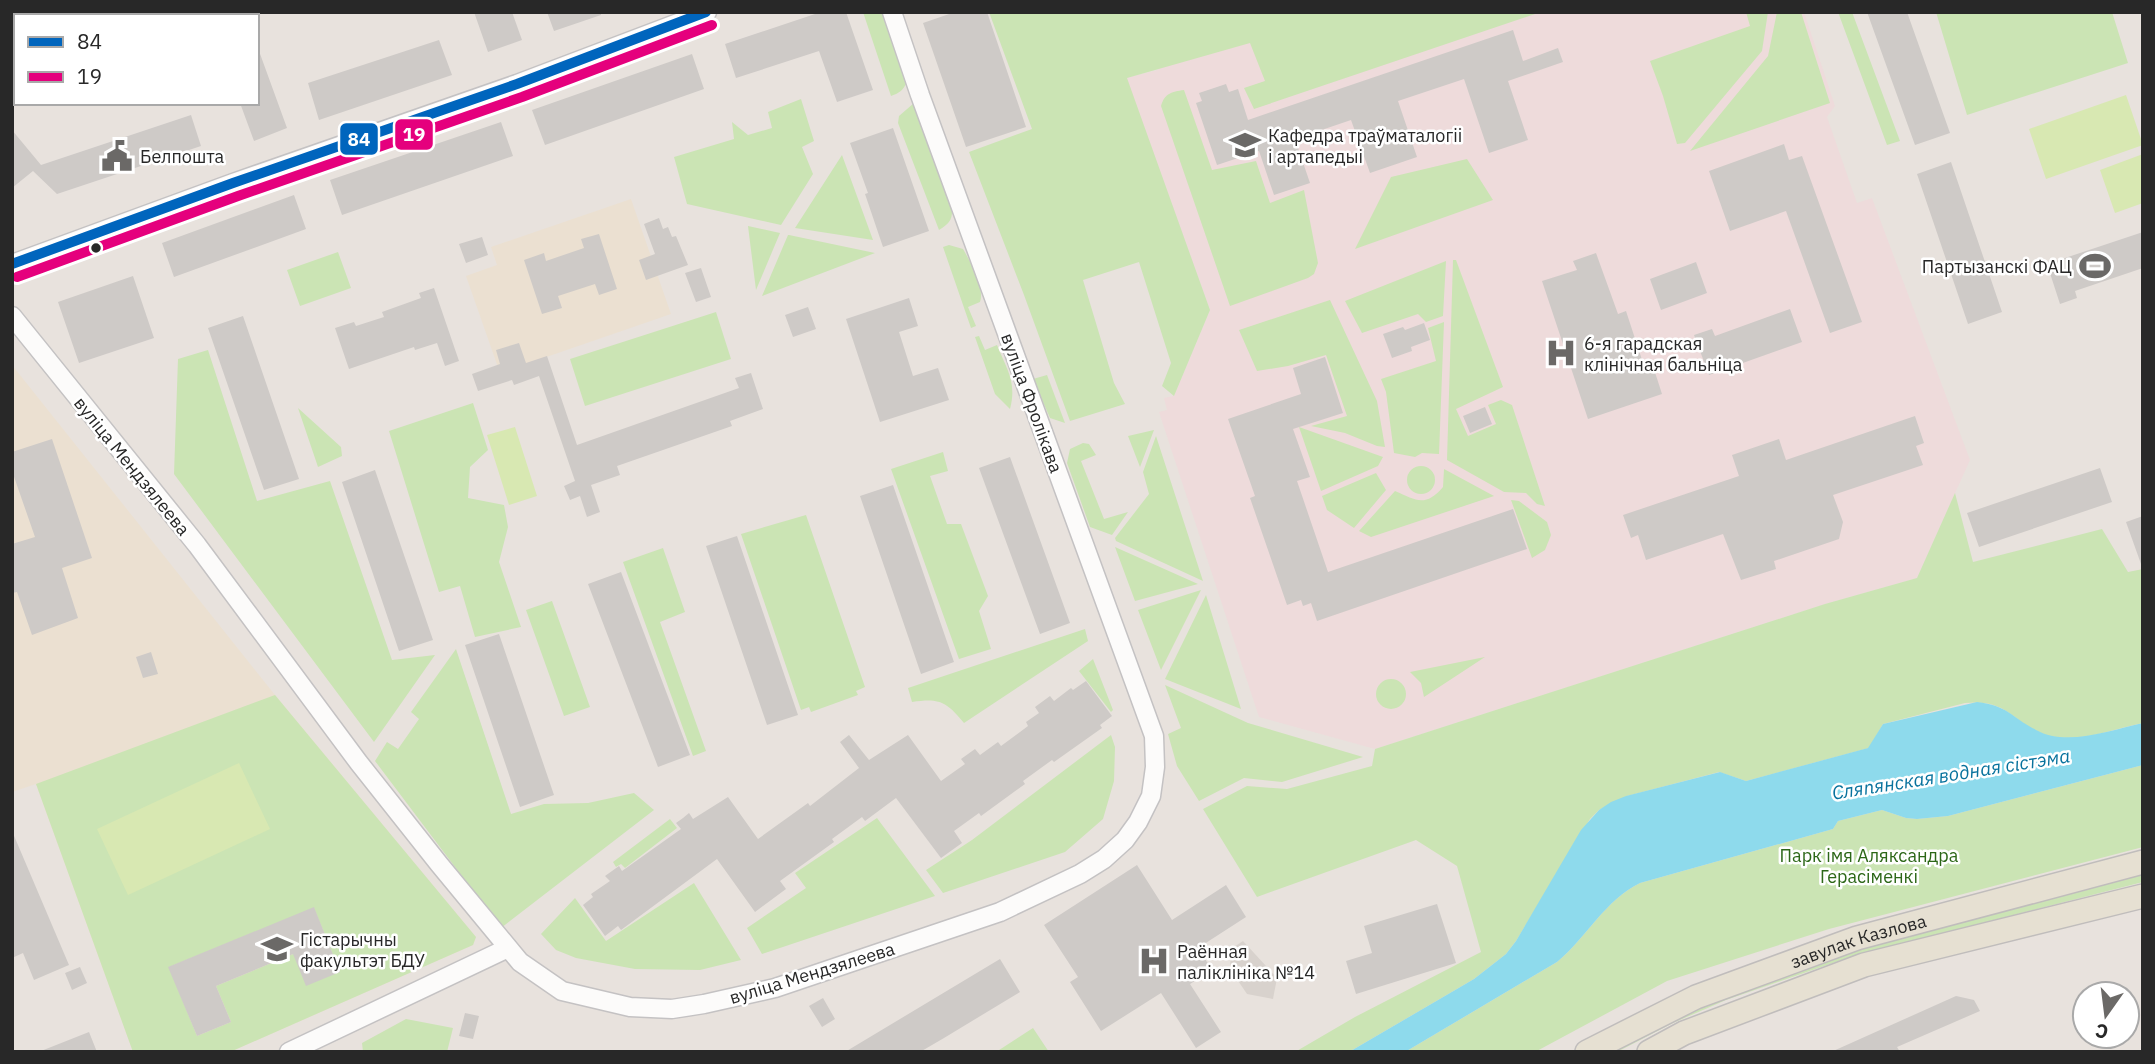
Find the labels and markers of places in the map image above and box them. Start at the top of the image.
place label: Кафедра траўматалогіі і артапедыі [1268,124,1462,168]
school or university icon: Кафедра траўматалогіі і артапедыі [1228,128,1262,162]
public building icon: Белпошта [100,139,134,173]
place label: Белпошта [140,145,225,168]
unlabelled marker [89,241,103,255]
sports icon: Партызанскі ФАЦ [2078,249,2112,283]
place label: Партызанскі ФАЦ [1922,255,2072,278]
place label: 6-я гарадская клінічная бальніца [1584,332,1743,376]
hospital icon: 6-я гарадская клінічная бальніца [1544,336,1578,370]
place label: Гістарычны факультэт БДУ [300,928,425,972]
school or university icon: Гістарычны факультэт БДУ [260,932,294,966]
place label: Раённая паліклініка №14 [1177,940,1315,984]
hospital icon: Раённая паліклініка №14 [1137,944,1171,978]

